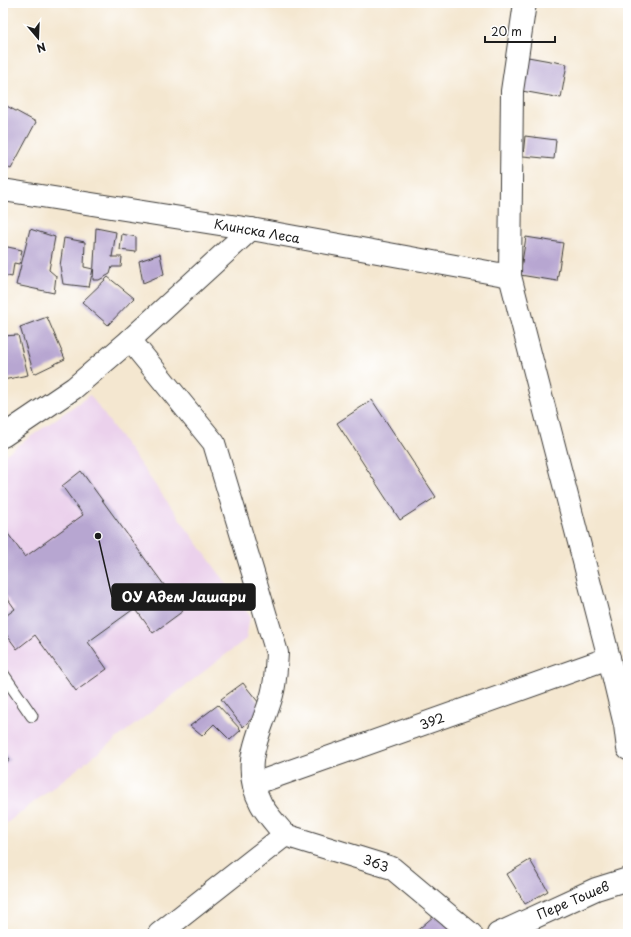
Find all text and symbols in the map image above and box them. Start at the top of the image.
north arrow [18,18,58,58]
scale bar [485,18,555,44]
text: 20 m [491,22,522,40]
text: N [34,38,48,57]
street label: Клинска Леса [213,214,303,248]
callout: ОУ Адем Јашари [112,584,255,610]
text: ОУ Адем Јашари [122,586,246,607]
street label: 392 [417,707,447,734]
street label: 363 [360,849,392,876]
street label: Пере Тошев [534,876,612,923]

